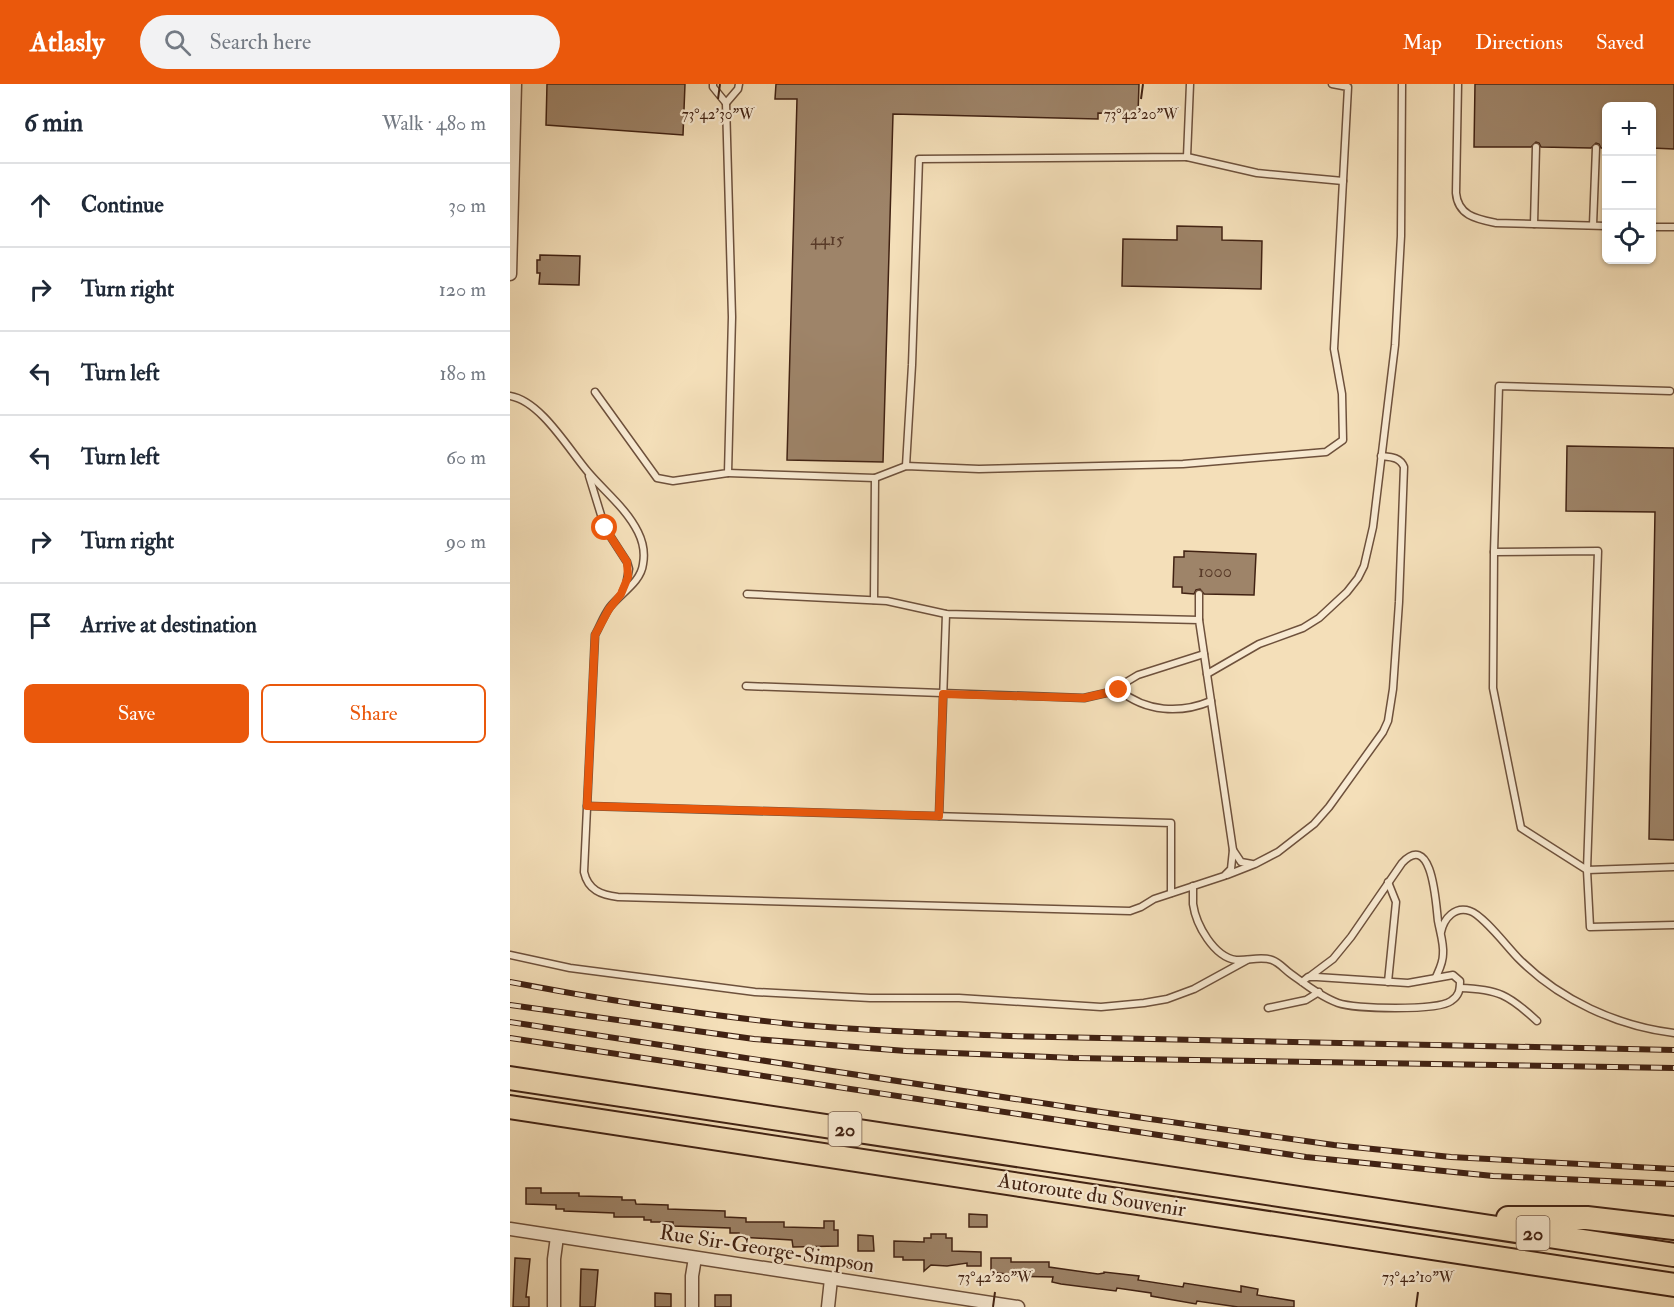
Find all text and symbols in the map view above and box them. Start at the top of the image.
search box [140,15,560,69]
text: Atlasly [30,25,104,60]
icon: search [161,26,194,59]
text: Search here [209,28,311,56]
text: Map [1402,29,1442,56]
text: Directions [1475,29,1563,56]
text: Saved [1596,29,1644,56]
map controls [1602,102,1656,264]
button: + [1602,102,1656,156]
text: 73°42'30"W [682,105,755,124]
text: 73°42'20"W [1104,105,1179,124]
text: 6 min [24,107,83,139]
text: Walk · 480 m [382,111,486,136]
button: − [1602,156,1656,210]
icon: ahead [24,189,57,222]
text: Continue [81,191,164,219]
text: 30 m [448,193,486,218]
button: locate [1602,210,1656,264]
house number: 4415 [810,228,844,251]
icon: right [24,273,57,306]
text: Turn right [81,275,174,303]
text: 120 m [439,277,486,302]
icon: left [24,357,57,390]
text: Turn left [81,359,160,387]
text: 180 m [439,361,486,386]
icon: left [24,441,57,474]
text: Turn left [81,443,160,471]
text: 60 m [446,445,486,470]
route start [591,514,617,540]
icon: right [24,525,57,558]
text: Turn right [81,527,174,555]
text: 90 m [446,529,486,554]
house number: 1000 [1198,560,1232,583]
icon: arrive [24,609,57,642]
text: Arrive at destination [81,611,257,639]
route end [1105,676,1131,702]
button: Save [24,684,249,743]
button: Share [261,684,486,743]
road number: 20 [828,1112,862,1146]
street label: Autoroute du Souvenir [995,1167,1188,1223]
road number: 20 [1516,1216,1550,1250]
street label: Rue Sir-George-Simpson [658,1219,877,1279]
text: 73°42'20"W [958,1268,1033,1287]
text: 73°42'10"W [1382,1268,1455,1287]

